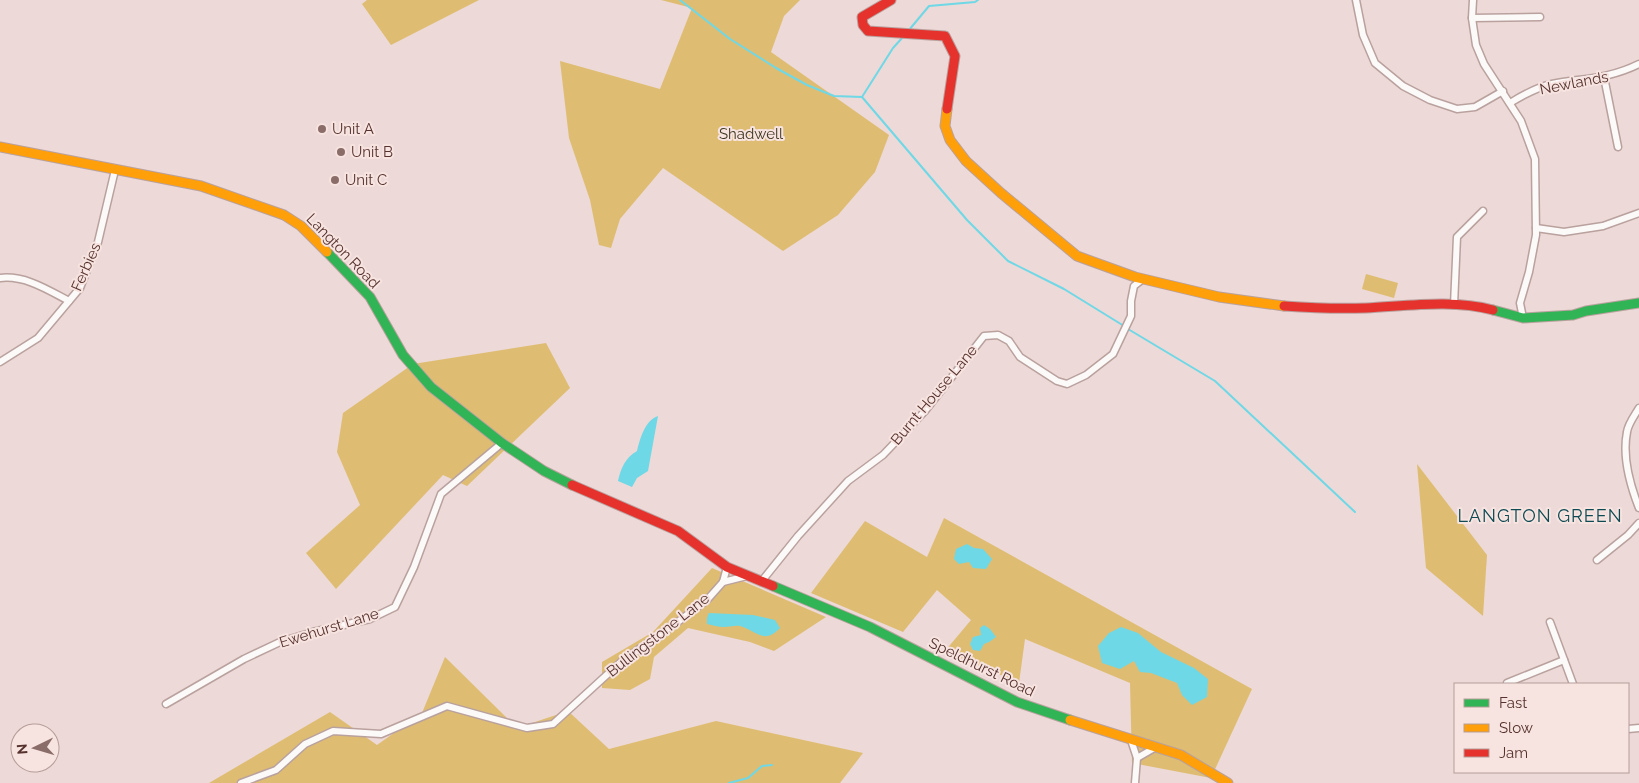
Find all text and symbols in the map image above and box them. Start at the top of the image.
street label: Newlands [1538,68,1610,98]
place label: Unit A [332,120,374,138]
marker: Unit A [316,123,328,135]
park label: Shadwell [719,125,784,143]
place label: Unit B [351,143,393,161]
marker: Unit B [335,146,347,158]
place label: Unit C [345,171,387,189]
marker: Unit C [329,174,341,186]
street label: Langton Road [303,210,383,292]
street label: Ferbies [67,240,105,294]
street label: Burnt House Lane [887,341,981,449]
district label: LANGTON GREEN [1457,505,1623,526]
street label: Bullingstone Lane [603,589,713,681]
street label: Ewehurst Lane [277,604,381,652]
street label: Speldhurst Road [926,634,1038,700]
legend [1454,683,1629,773]
text: Fast [1499,694,1527,712]
text: Slow [1499,719,1533,737]
north arrow [10,723,60,773]
text: N [14,743,30,755]
text: Jam [1499,744,1528,762]

